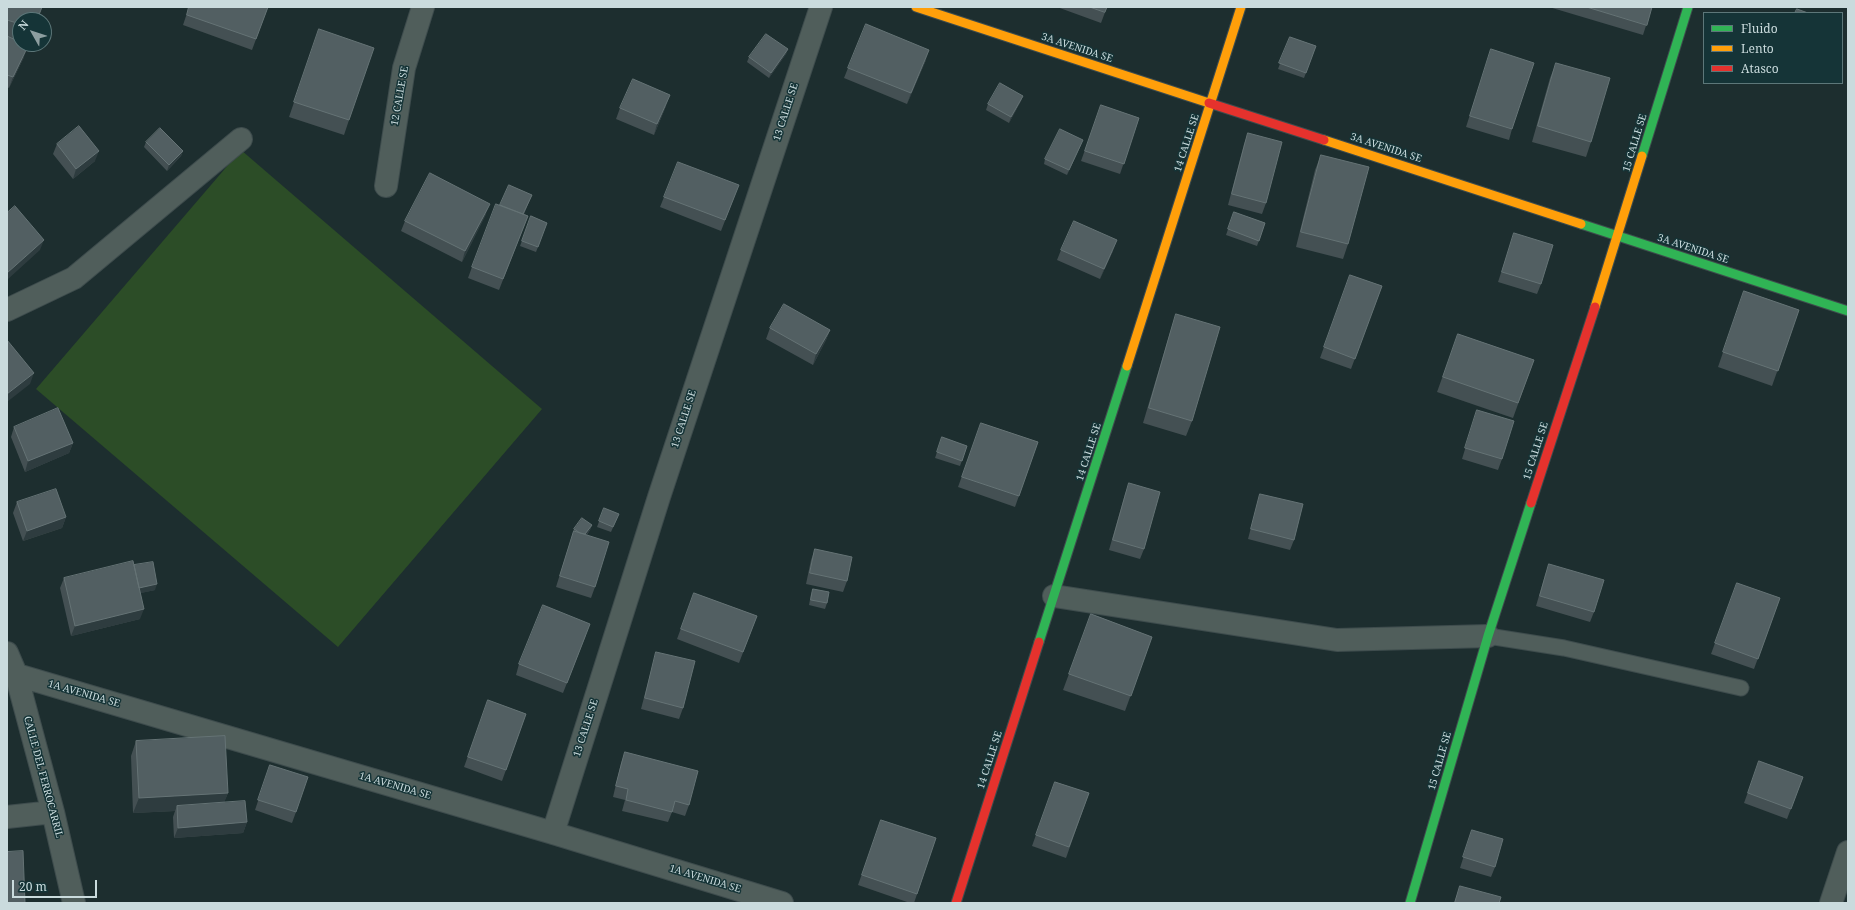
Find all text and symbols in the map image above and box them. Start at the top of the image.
north arrow [12,12,52,52]
legend [1703,12,1843,84]
text: N [15,17,32,33]
text: Fluido [1741,20,1778,37]
street label: 3A AVENIDA SE [1040,31,1114,65]
text: Lento [1741,40,1774,57]
text: Atasco [1741,60,1779,77]
street label: 12 CALLE SE [389,65,411,127]
street label: 13 CALLE SE [771,82,801,142]
street label: 14 CALLE SE [1172,113,1202,173]
street label: 15 CALLE SE [1621,113,1649,173]
street label: 3A AVENIDA SE [1349,131,1423,165]
street label: 3A AVENIDA SE [1656,232,1730,266]
street label: 13 CALLE SE [669,389,699,449]
street label: 15 CALLE SE [1521,421,1551,481]
street label: 14 CALLE SE [1074,422,1104,482]
street label: 1A AVENIDA SE [47,678,121,710]
street label: 13 CALLE SE [571,698,601,758]
street label: CALLE DEL FERROCARRIL [21,715,65,839]
street label: 14 CALLE SE [975,730,1005,790]
street label: 15 CALLE SE [1426,731,1454,791]
street label: 1A AVENIDA SE [358,770,432,802]
street label: 1A AVENIDA SE [668,862,742,896]
scale bar [14,872,99,898]
text: 20 m [19,878,47,895]

